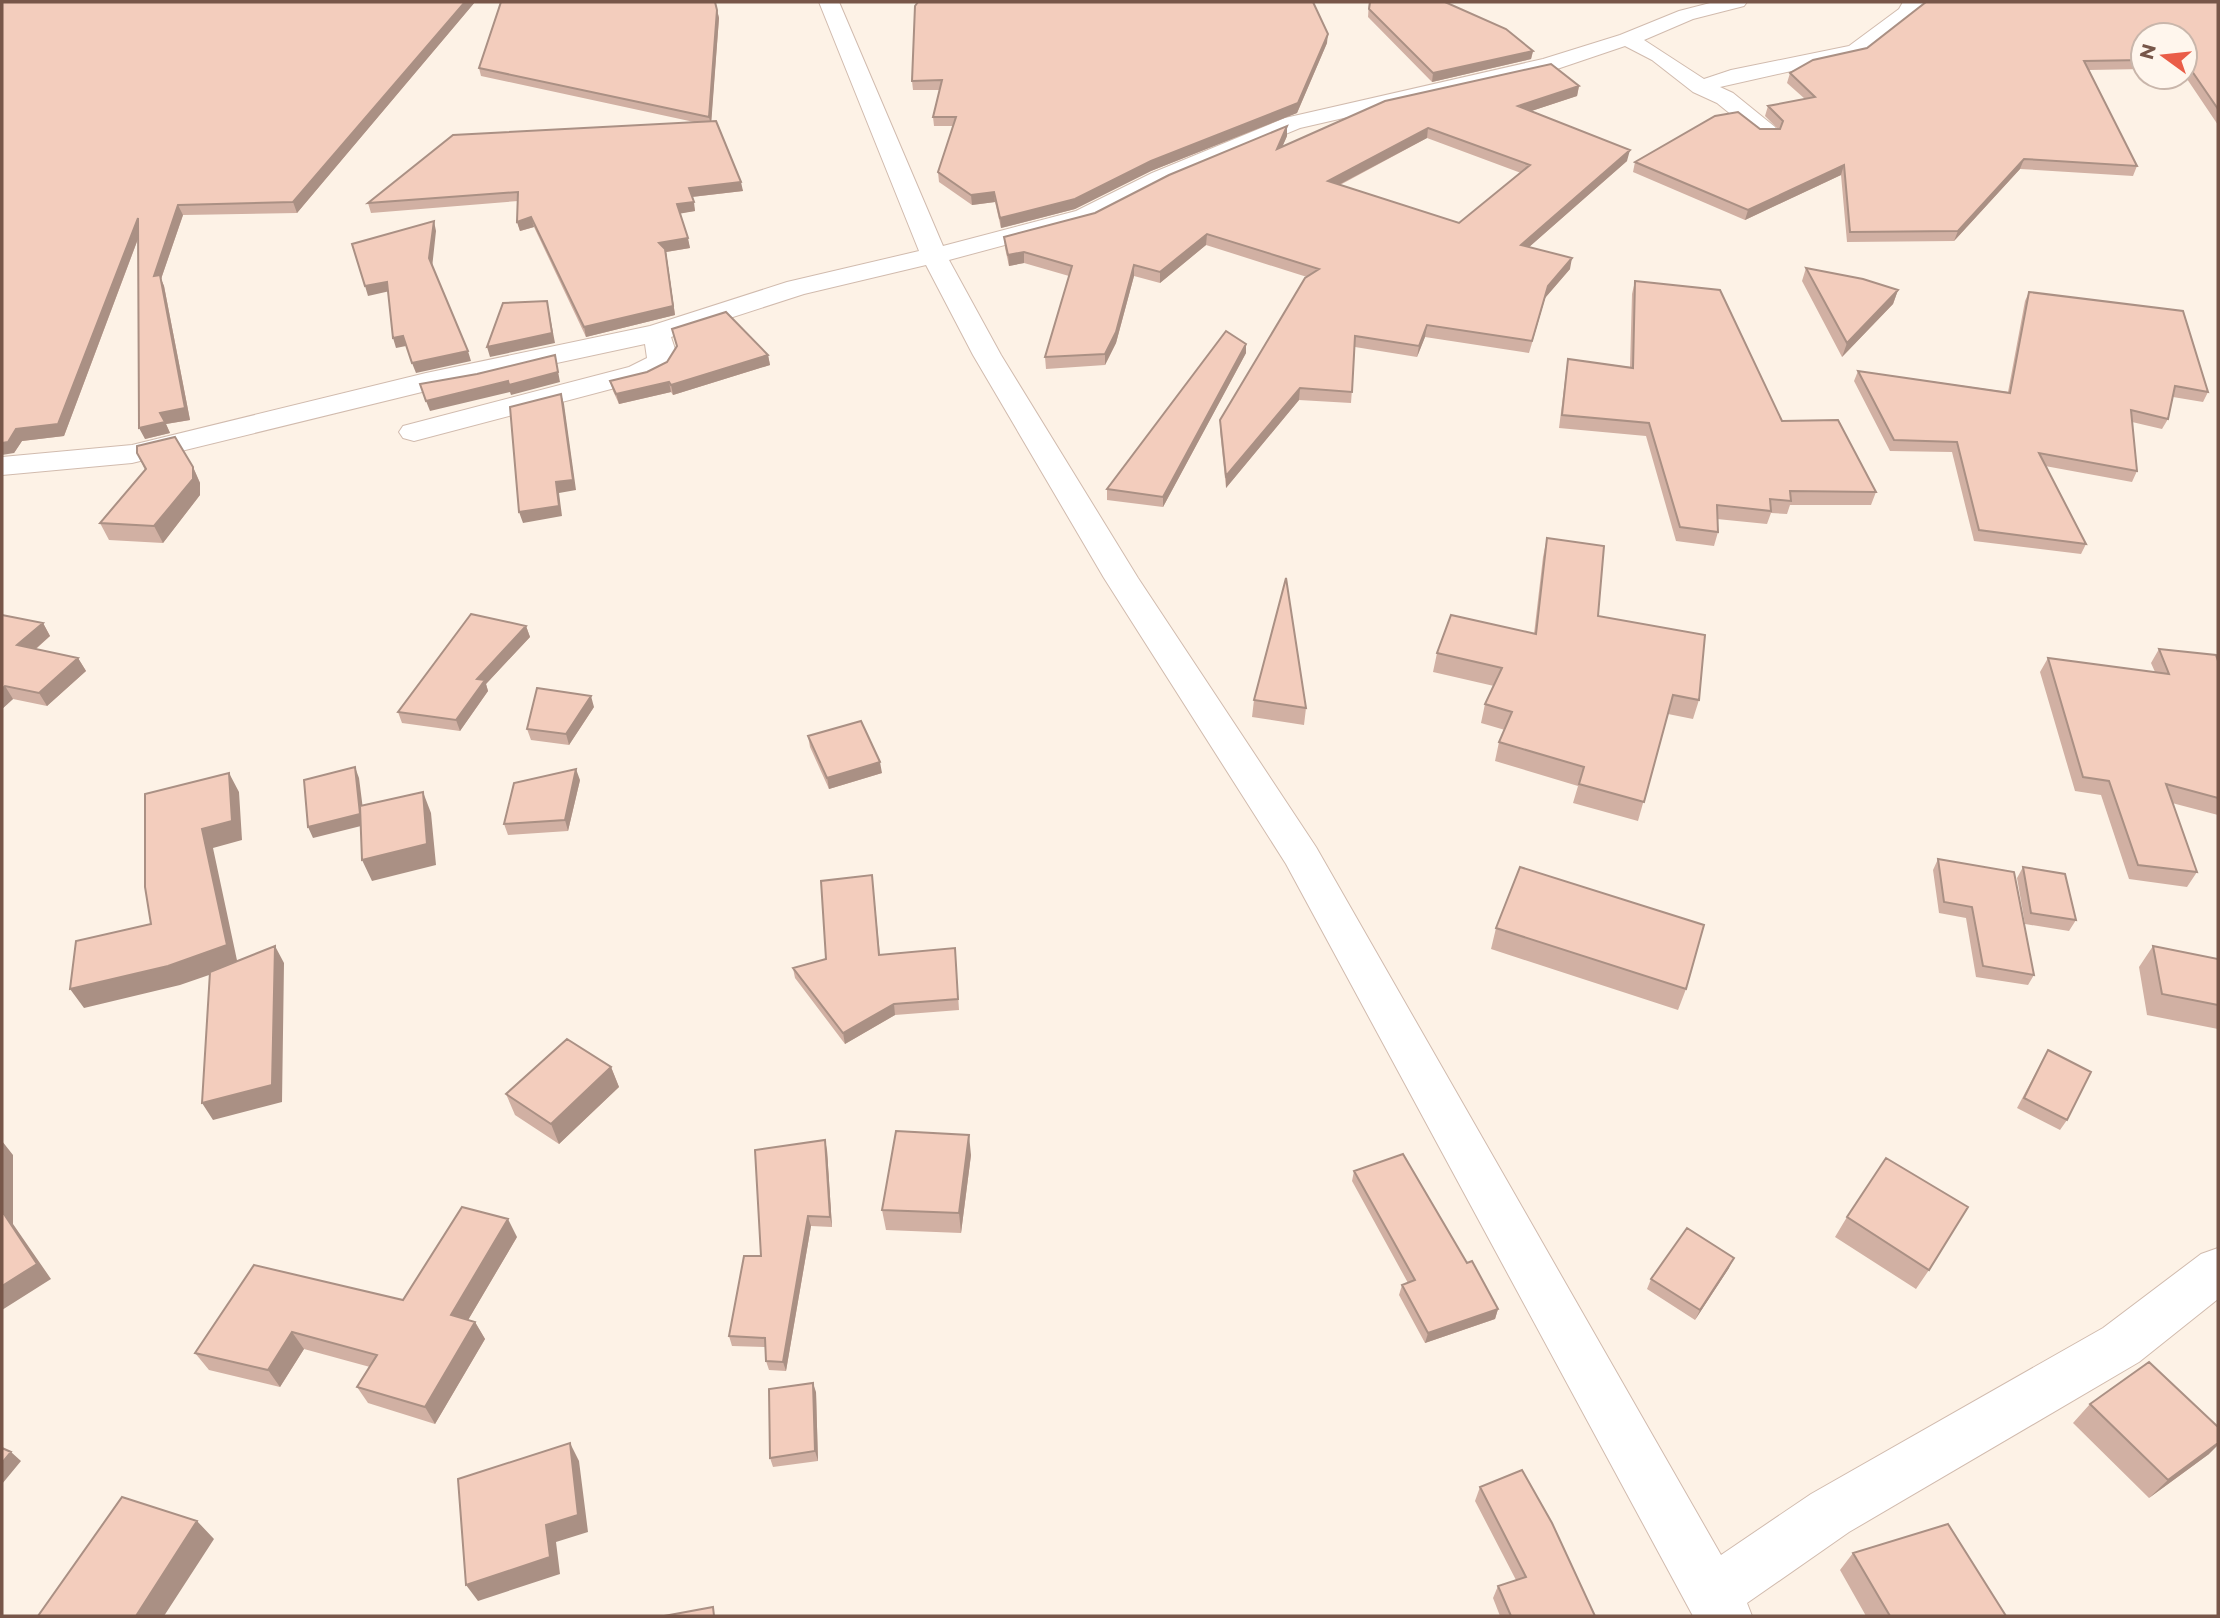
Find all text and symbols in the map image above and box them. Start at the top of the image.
north arrow [2129,21,2199,91]
text: N [2135,41,2161,62]

